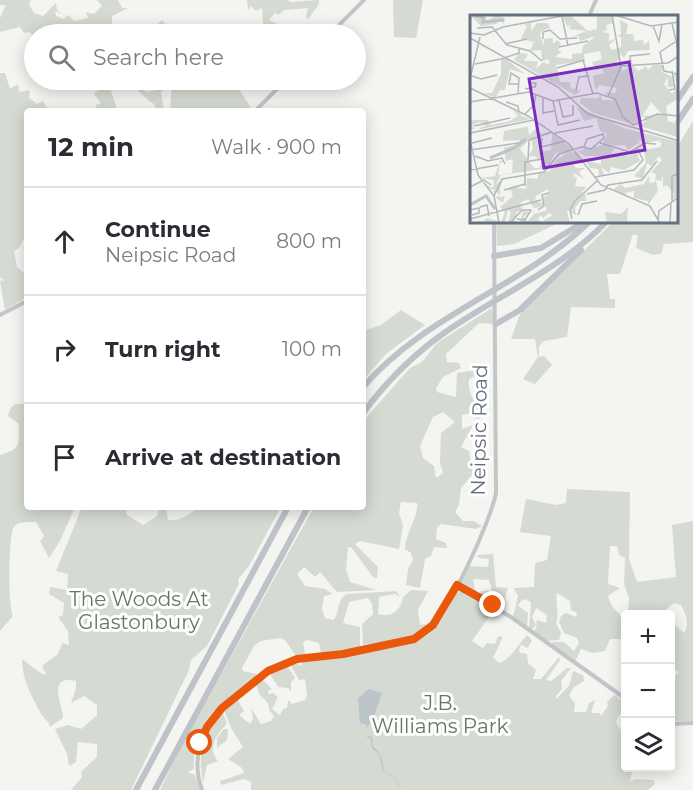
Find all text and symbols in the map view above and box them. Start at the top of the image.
inset map [470,15,678,224]
search box [24,24,366,90]
icon: search [45,41,78,74]
text: Search here [93,44,224,71]
text: 12 min [48,131,134,163]
text: Walk · 900 m [211,135,342,159]
text: Continue [105,216,211,243]
icon: ahead [48,225,81,258]
text: 800 m [276,229,342,253]
text: Neipsic Road [105,243,236,267]
icon: right [48,333,81,366]
text: Turn right [105,336,220,363]
text: 100 m [282,337,342,361]
street label: Neipsic Road [466,364,492,496]
icon: arrive [48,441,81,474]
text: Arrive at destination [105,444,341,471]
park label: The Woods At Glastonbury [69,587,209,634]
route end [479,591,505,617]
map controls [621,610,675,772]
button: + [621,610,675,664]
button: − [621,664,675,718]
park label: J.B. Williams Park [371,691,509,738]
button: layers [621,718,675,772]
route start [186,729,212,755]

